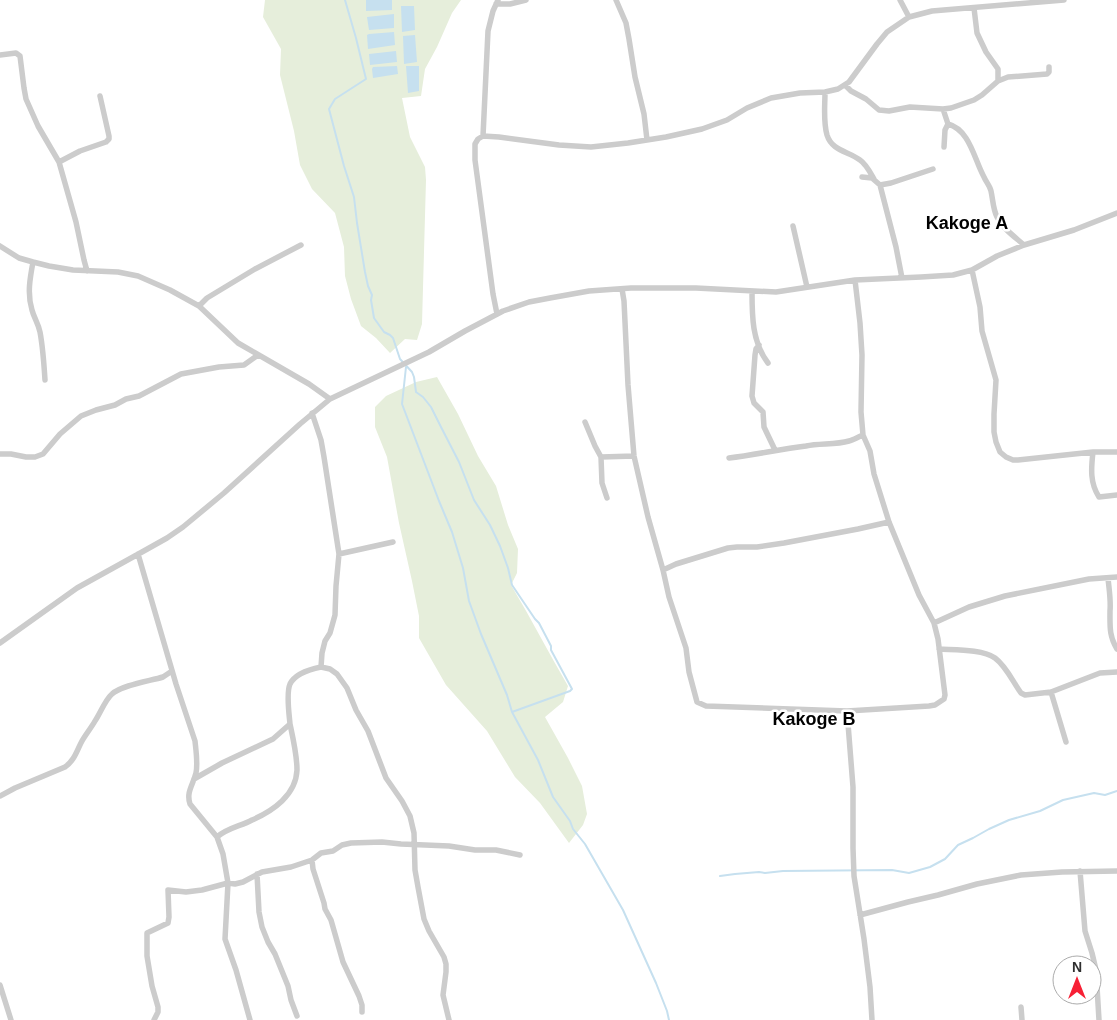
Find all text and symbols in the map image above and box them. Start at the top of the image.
district label: Kakoge A [926,213,1008,233]
district label: Kakoge B [772,709,856,729]
north arrow [1052,955,1102,1005]
text: N [1072,959,1082,975]

